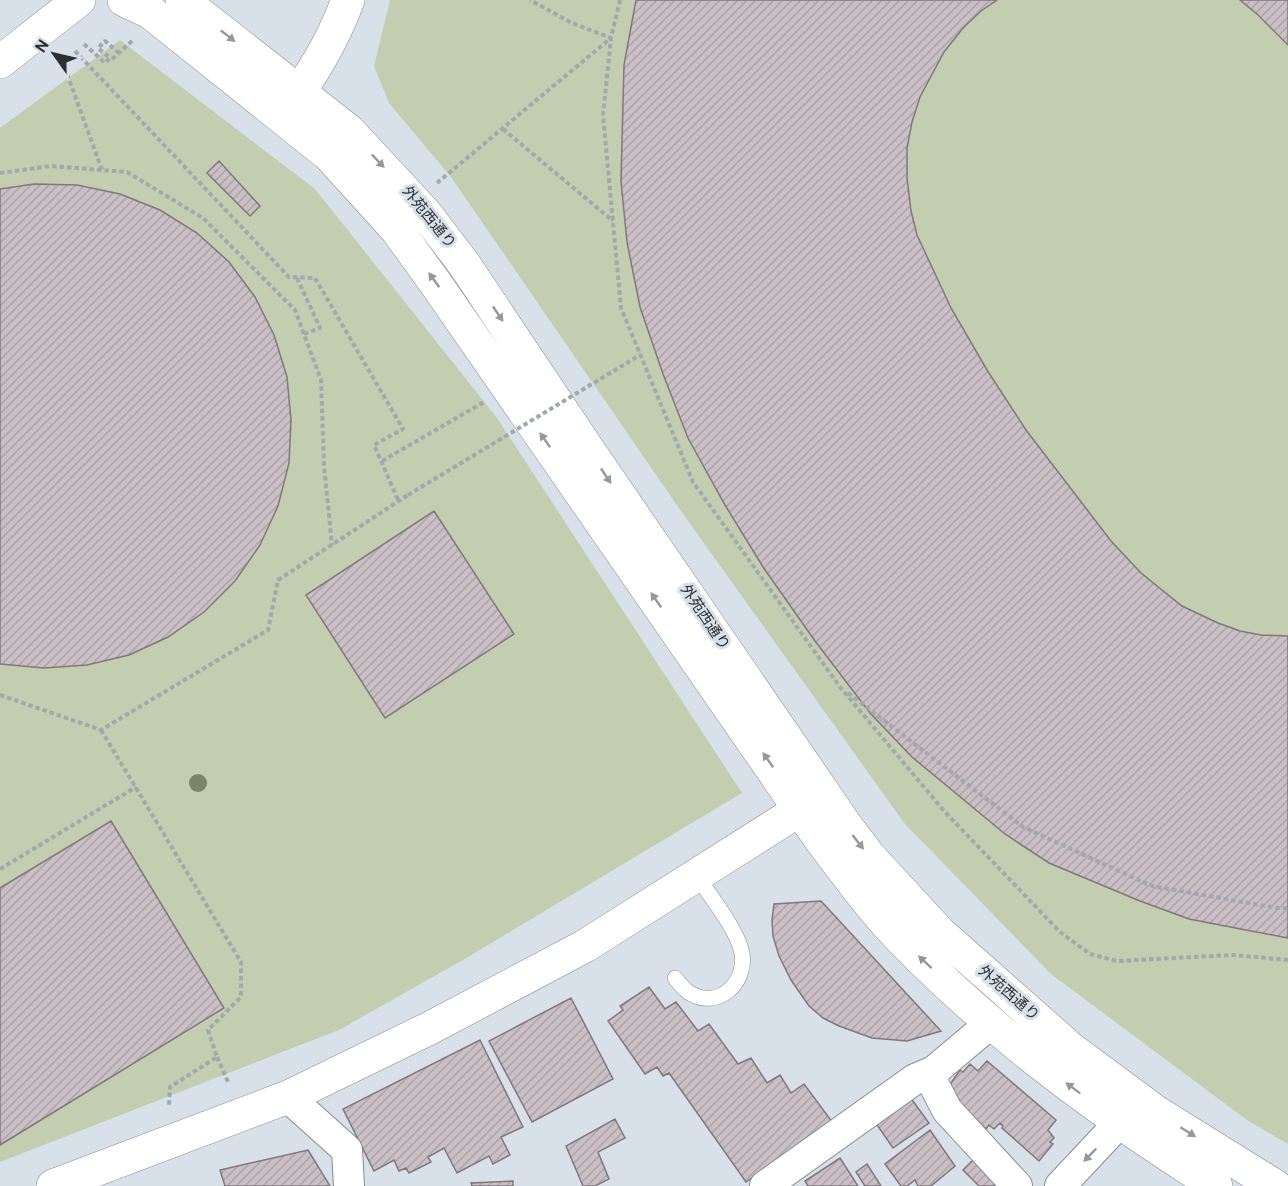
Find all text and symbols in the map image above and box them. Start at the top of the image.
north arrow [24,24,84,84]
one-way arrow [221,29,236,41]
text: N [32,36,55,57]
one-way arrow [370,154,384,168]
street label: 外苑西通り [397,183,459,253]
one-way arrow [428,273,440,288]
one-way arrow [492,306,503,322]
one-way arrow [539,433,551,449]
one-way arrow [600,468,611,484]
street label: 外苑西通り [675,582,733,654]
one-way arrow [650,593,662,609]
one-way arrow [762,753,774,769]
one-way arrow [852,833,864,849]
one-way arrow [918,955,932,969]
street label: 外苑西通り [973,962,1043,1026]
one-way arrow [1065,1082,1081,1094]
one-way arrow [1180,1127,1197,1138]
one-way arrow [1083,1147,1097,1162]

